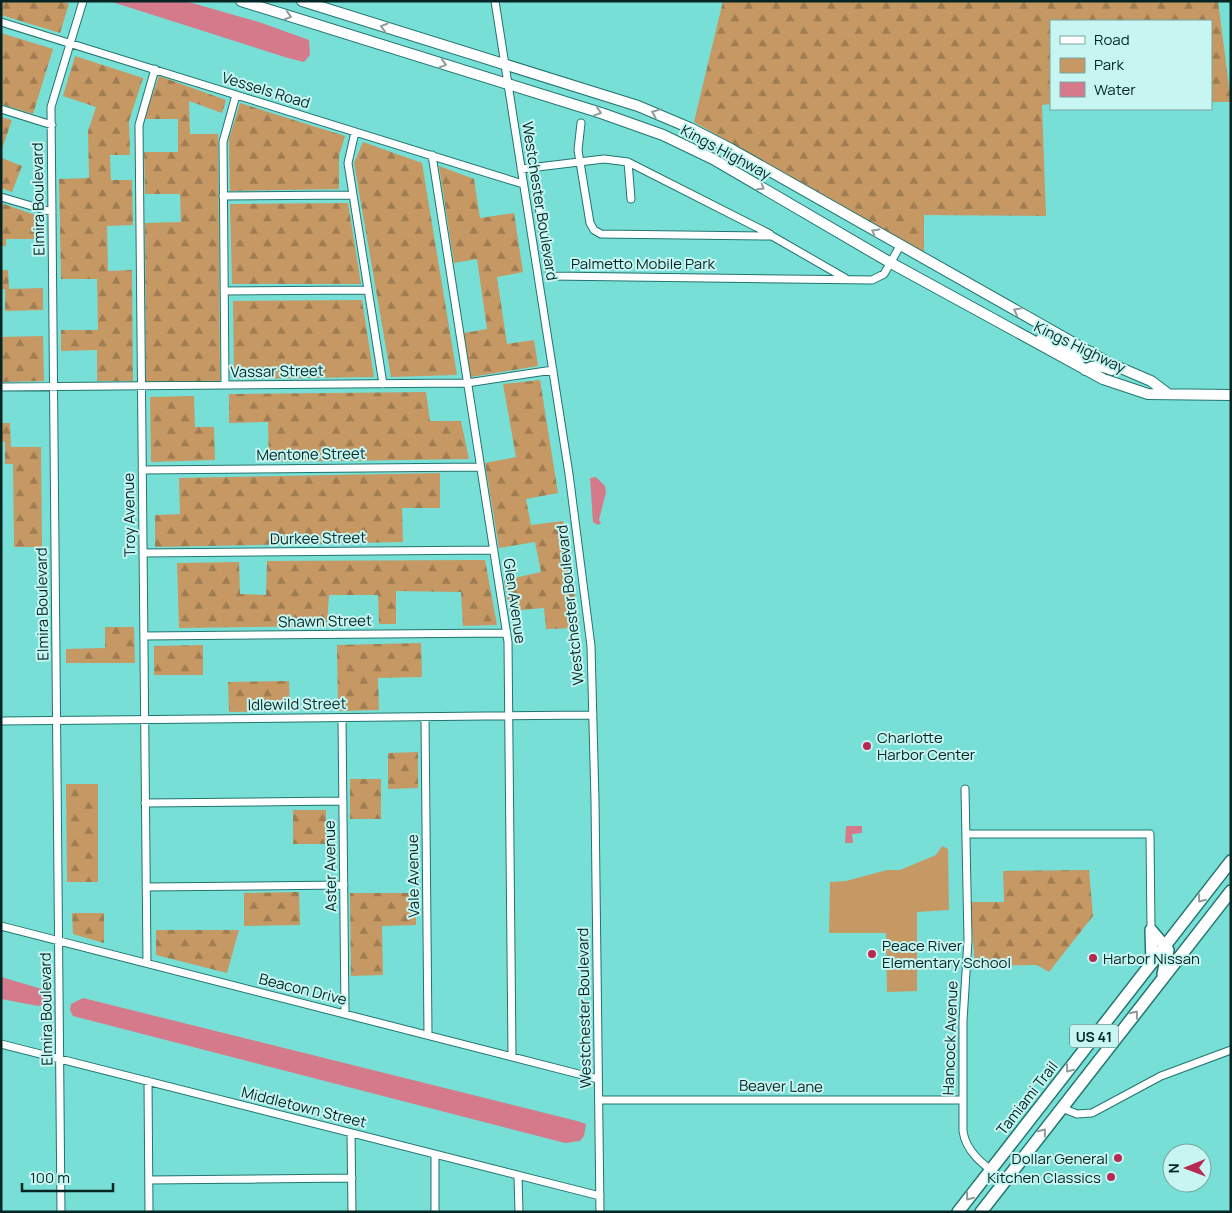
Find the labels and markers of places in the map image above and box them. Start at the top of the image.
place label: Charlotte Harbor Center [877,727,976,765]
marker: Charlotte Harbor Center [861,740,873,752]
place label: Peace River Elementary School [882,935,1011,973]
marker: Peace River Elementary School [866,948,878,960]
place label: Harbor Nissan [1103,948,1200,969]
marker: Harbor Nissan [1087,952,1099,964]
place label: Dollar General [1012,1148,1108,1169]
marker: Dollar General [1112,1152,1124,1164]
place label: Kitchen Classics [987,1167,1101,1188]
marker: Kitchen Classics [1105,1171,1117,1183]

